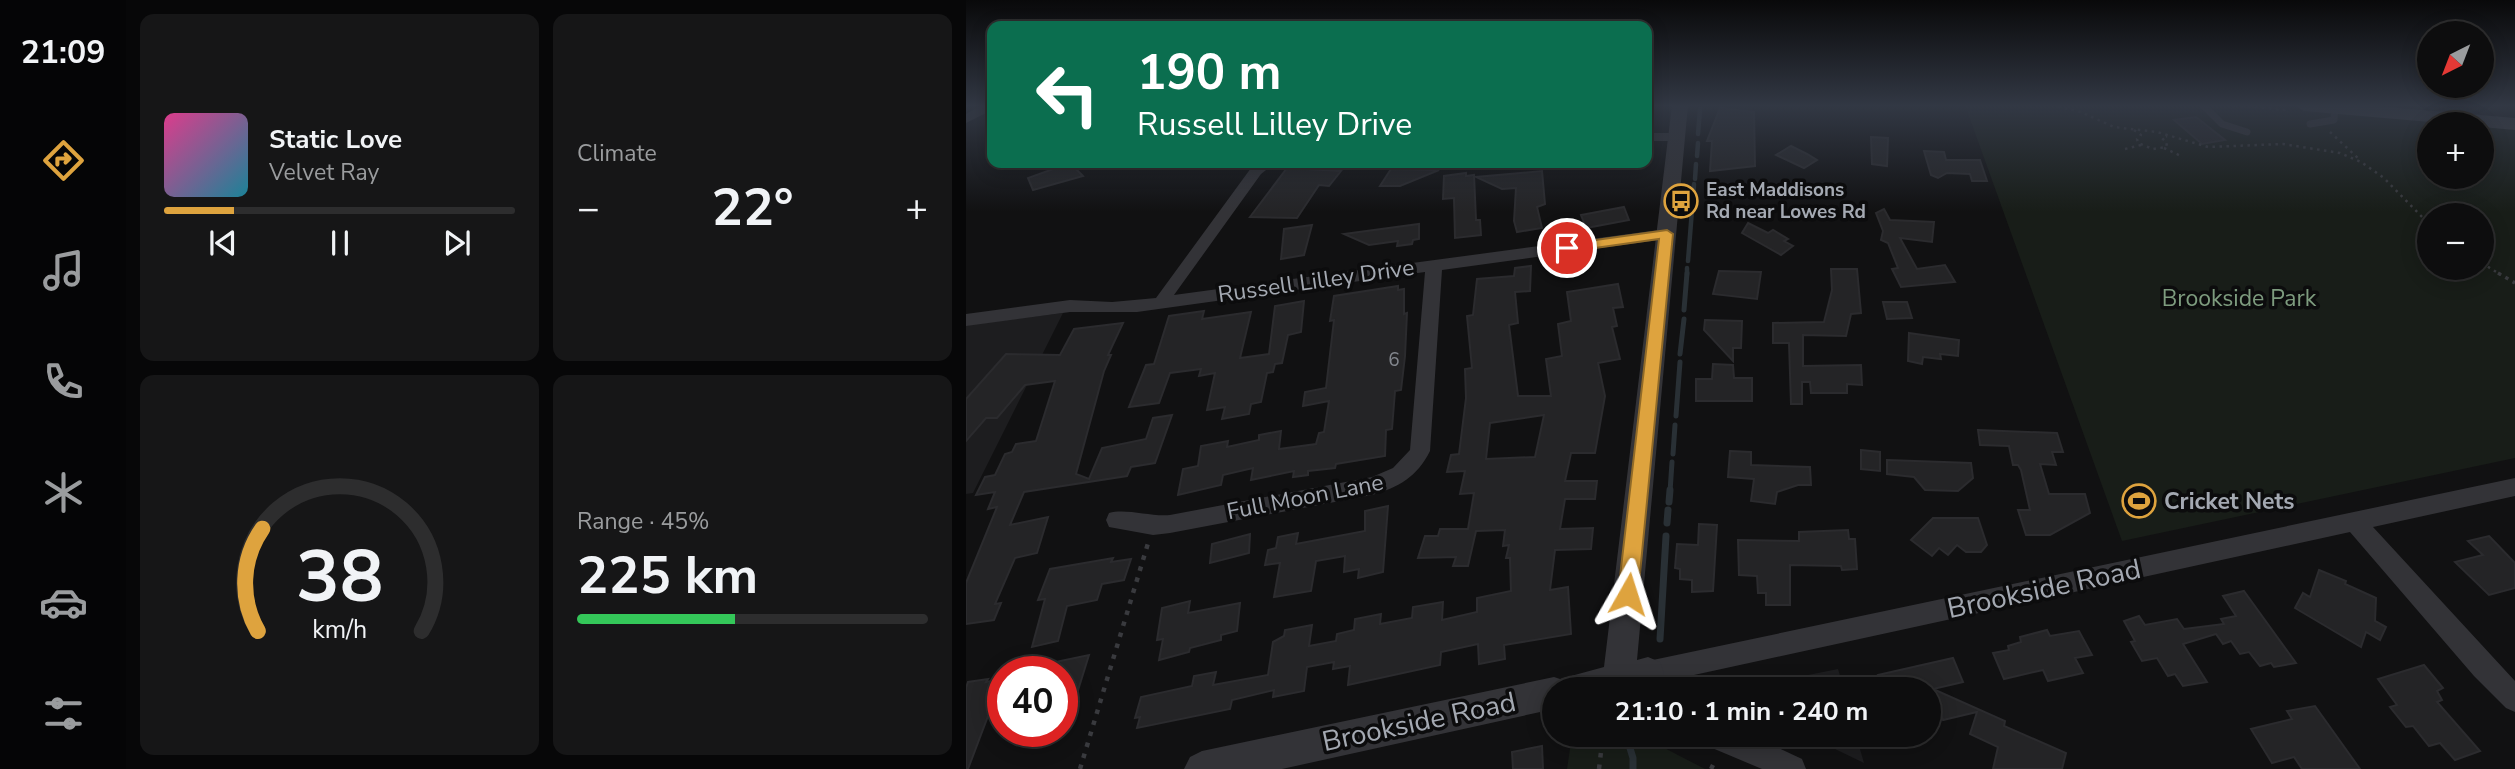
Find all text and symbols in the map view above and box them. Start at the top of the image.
north arrow [2417,21,2494,98]
map controls [2417,21,2494,280]
text: 21:09 [21,31,105,74]
text: 190 m [1137,39,1281,106]
icon: left [1022,49,1113,140]
text: Russell Lilley Drive [1137,103,1412,146]
button: + [2417,112,2494,189]
text: Static Love [269,122,402,157]
icon: directions [39,136,88,185]
text: Climate [577,138,657,169]
text: Velvet Ray [269,157,379,188]
text: 22° [711,172,794,243]
place label: East Maddisons Rd near Lowes Rd [1706,177,1866,225]
bus stop icon: East Maddisons Rd near Lowes Rd [1662,182,1700,220]
text: − [577,183,600,234]
text: + [905,183,928,234]
button: − [2417,203,2494,280]
pin [1537,218,1597,278]
icon: previous [204,224,242,262]
icon: pause [321,224,359,262]
icon: next [438,224,476,262]
icon: arrive [1548,229,1586,267]
icon: music [39,246,88,295]
street label: Russell Lilley Drive [1216,252,1416,310]
park label: Brookside Park [2162,283,2317,314]
house number: 6 [1388,347,1400,373]
icon: phone [39,357,88,406]
street label: Full Moon Lane [1224,467,1386,527]
icon: climate [39,468,88,517]
sports icon: Cricket Nets [2120,482,2158,520]
place label: Cricket Nets [2164,486,2295,517]
text: Range · 45% [577,506,709,537]
text: 38 [296,527,383,627]
text: 225 km [577,540,758,611]
street label: Brookside Road [1944,550,2144,628]
position arrow [1591,557,1665,631]
icon: car [39,578,88,627]
text: km/h [312,613,367,647]
speed limit sign: 40 [987,656,1078,747]
street label: Brookside Road [1319,683,1519,761]
icon: filters [39,689,88,738]
text: 21:10 · 1 min · 240 m [1615,694,1868,729]

